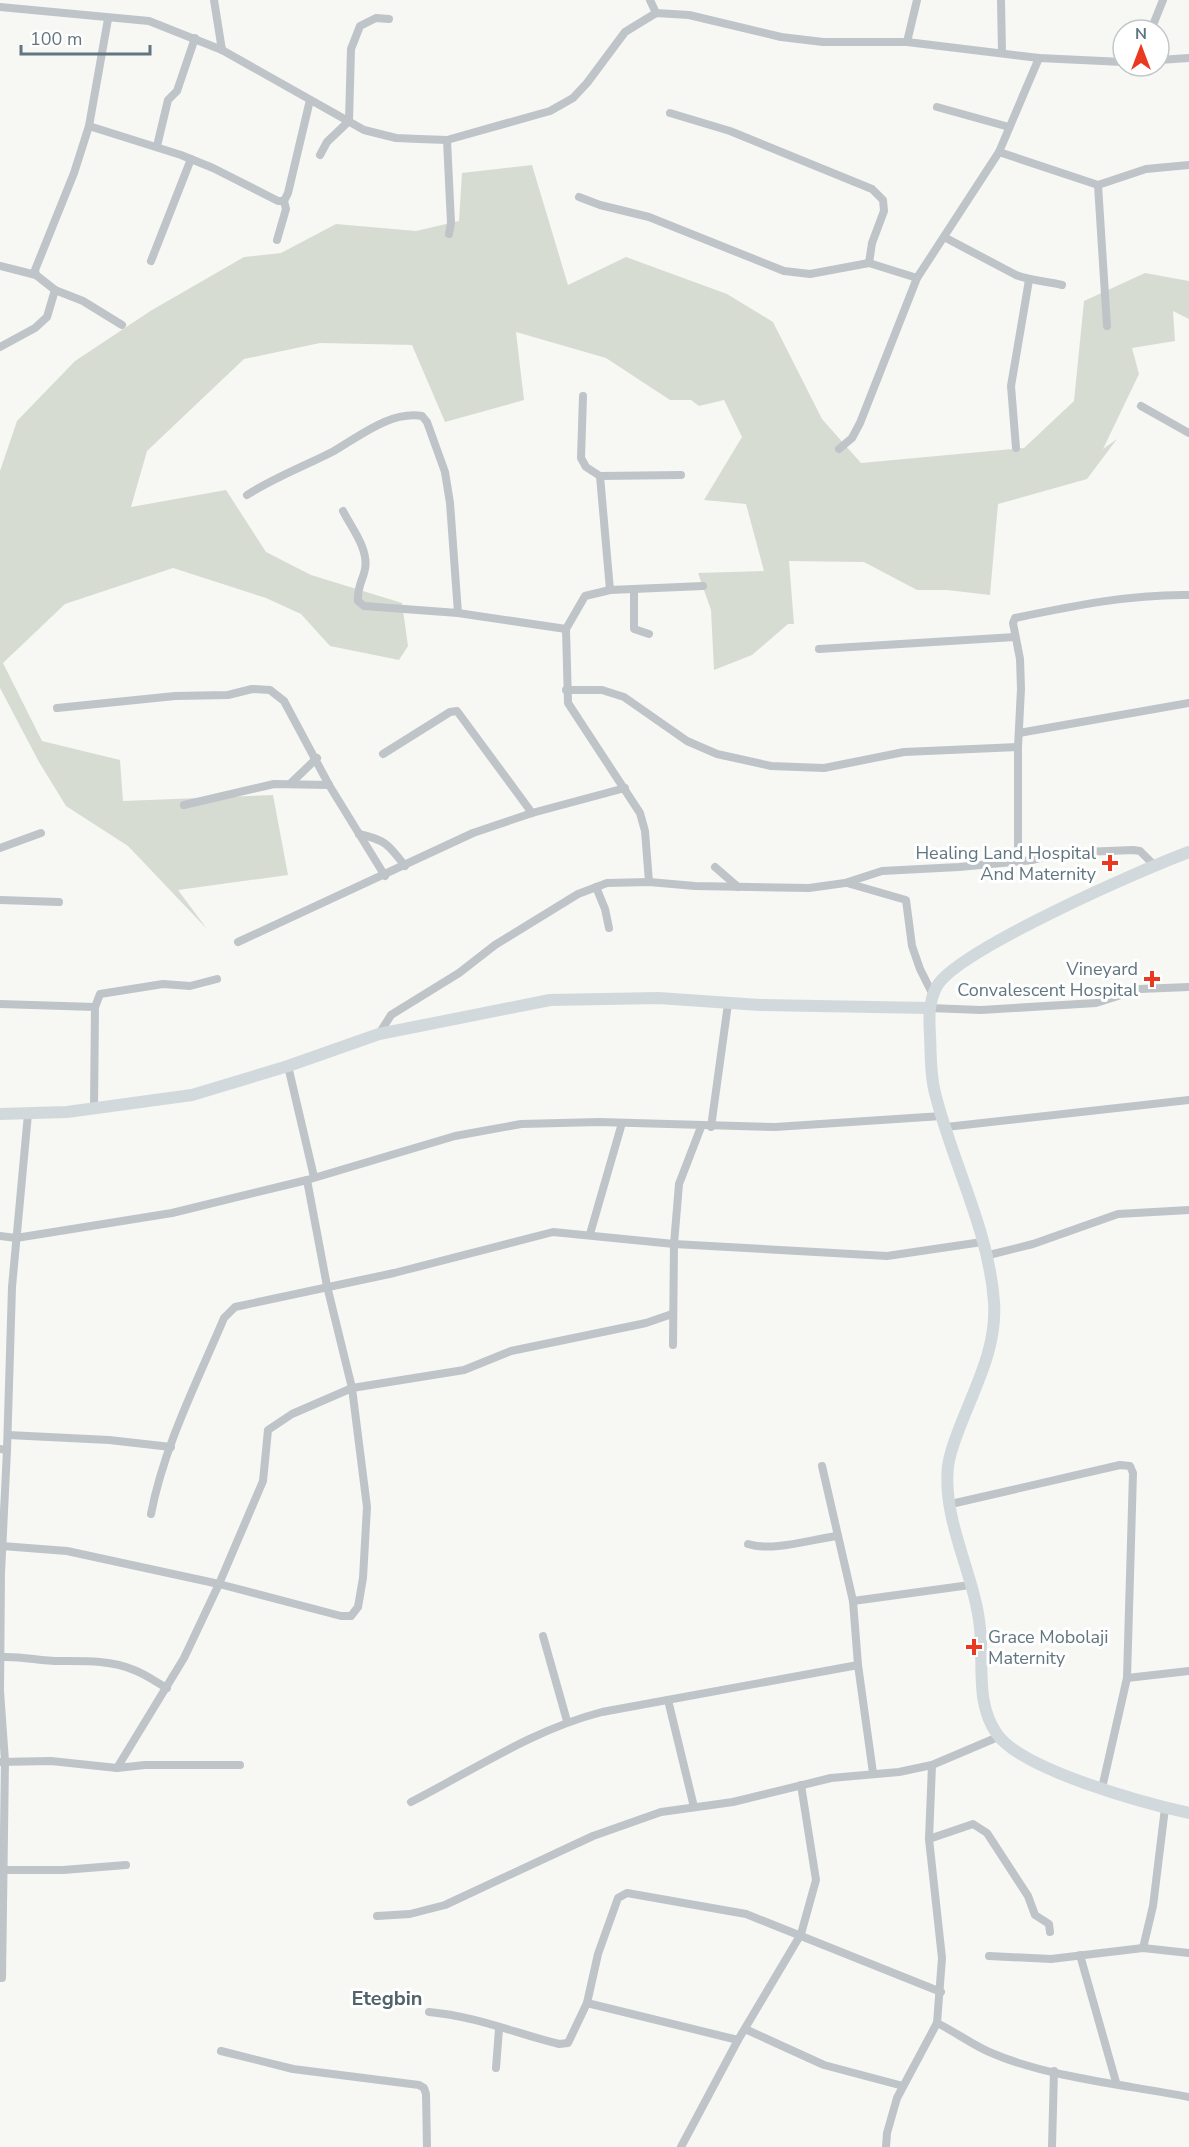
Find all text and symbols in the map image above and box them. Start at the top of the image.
scale bar [21,18,150,56]
north arrow [1111,18,1171,78]
text: N [1135,23,1147,45]
text: 100 m [30,27,82,51]
place label: Healing Land Hospital And Maternity [915,841,1097,886]
marker: Healing Land Hospital And Maternity [1101,854,1119,872]
place label: Vineyard Convalescent Hospital [957,957,1139,1002]
marker: Vineyard Convalescent Hospital [1143,970,1161,988]
place label: Grace Mobolaji Maternity [988,1625,1109,1670]
marker: Grace Mobolaji Maternity [965,1638,983,1656]
district label: Etegbin [351,1985,423,2012]

